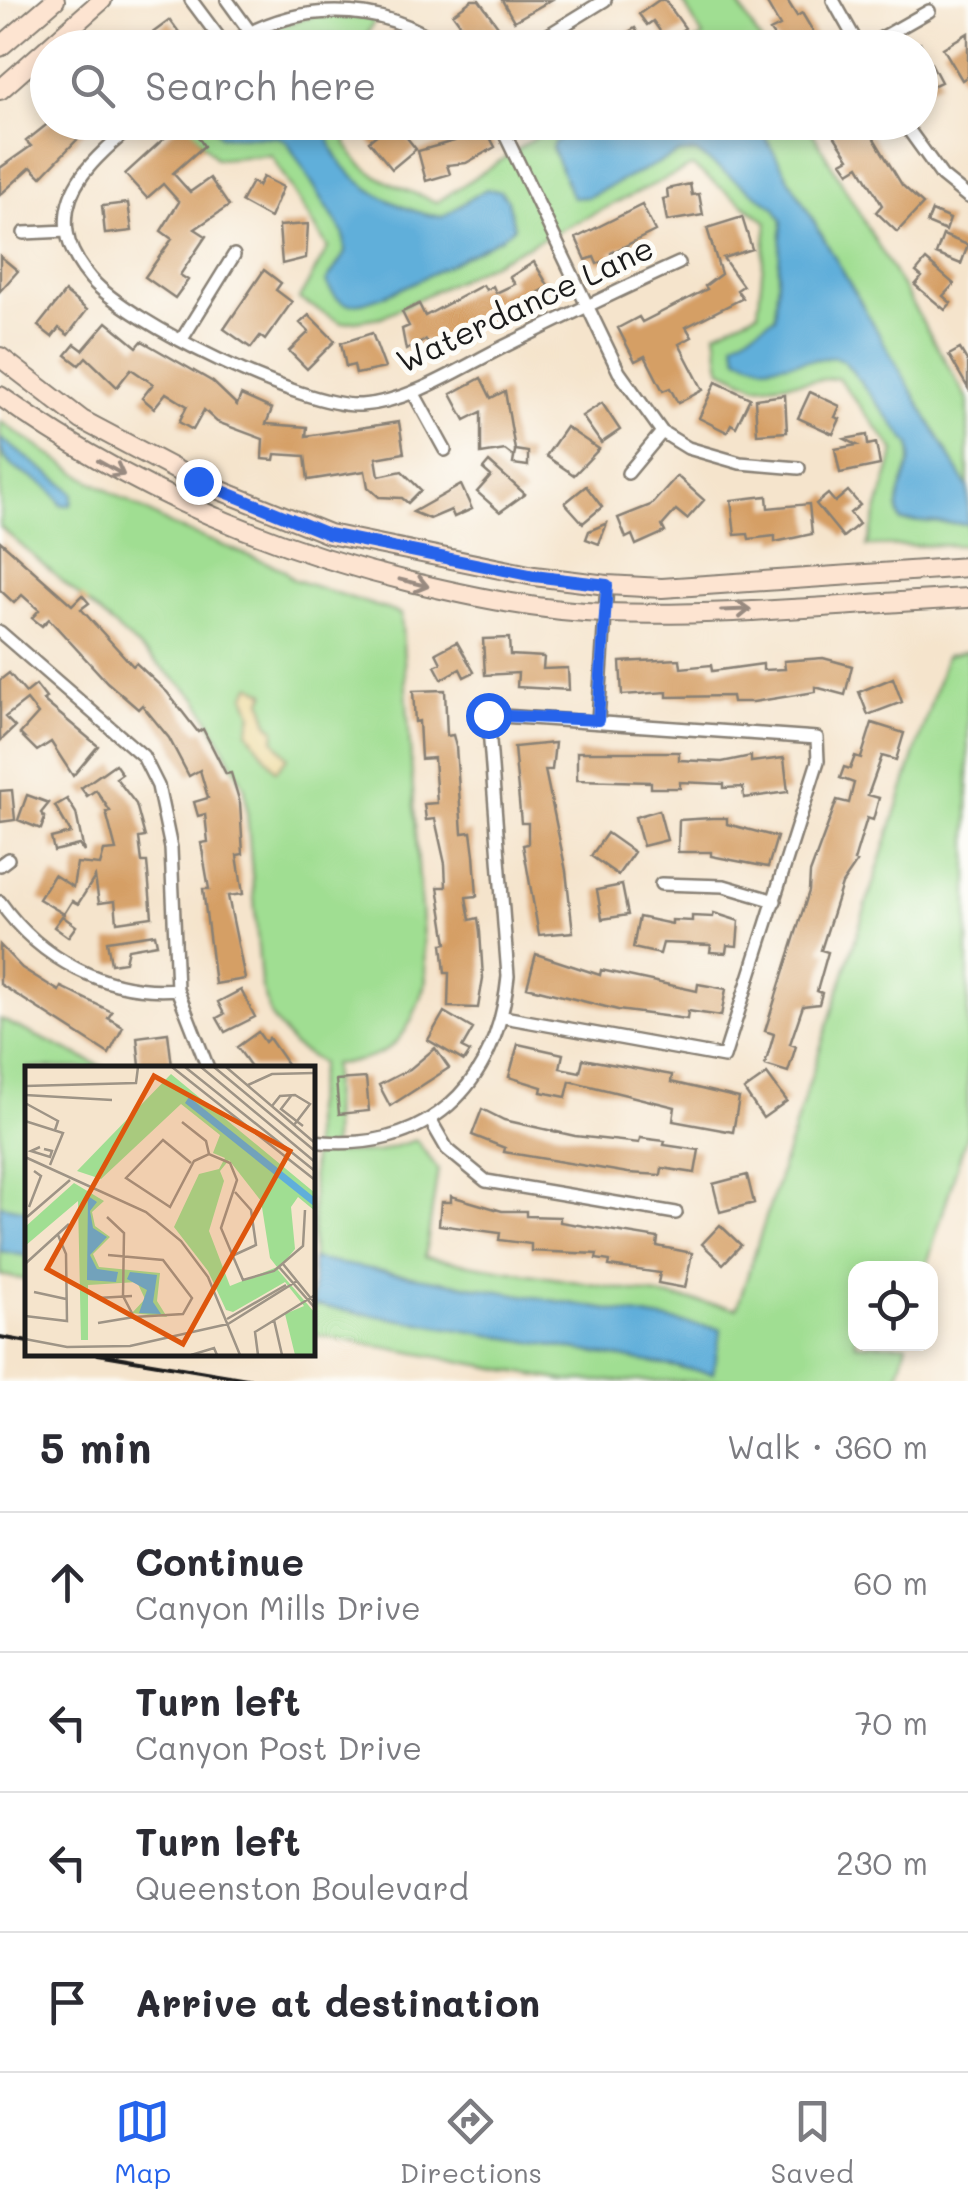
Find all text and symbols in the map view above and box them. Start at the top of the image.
search box [30,30,938,140]
icon: search [65,58,120,113]
text: Search here [145,60,376,110]
street label: Waterdance Lane [389,225,660,381]
one-way arrow [96,459,125,479]
route end [176,459,222,505]
one-way arrow [397,575,429,593]
one-way arrow [719,600,751,619]
route start [466,693,512,739]
inset map [25,1066,315,1356]
map controls [848,1261,938,1351]
button: locate [848,1261,938,1351]
text: 5 min [40,1419,151,1474]
text: Walk · 360 m [727,1425,928,1467]
text: Continue [135,1536,304,1586]
icon: ahead [40,1555,95,1610]
text: 60 m [853,1561,928,1603]
text: Canyon Mills Drive [135,1586,421,1628]
text: Turn left [135,1676,301,1726]
icon: left [40,1695,95,1750]
text: 70 m [855,1701,928,1743]
text: Canyon Post Drive [135,1726,422,1768]
text: Turn left [135,1816,301,1866]
icon: left [40,1835,95,1890]
text: 230 m [836,1841,928,1883]
text: Queenston Boulevard [135,1866,469,1908]
icon: arrive [40,1975,95,2030]
text: Arrive at destination [135,1977,540,2027]
tab: Map [114,2094,171,2190]
tab: Directions [400,2094,542,2190]
tab: Saved [771,2094,854,2190]

